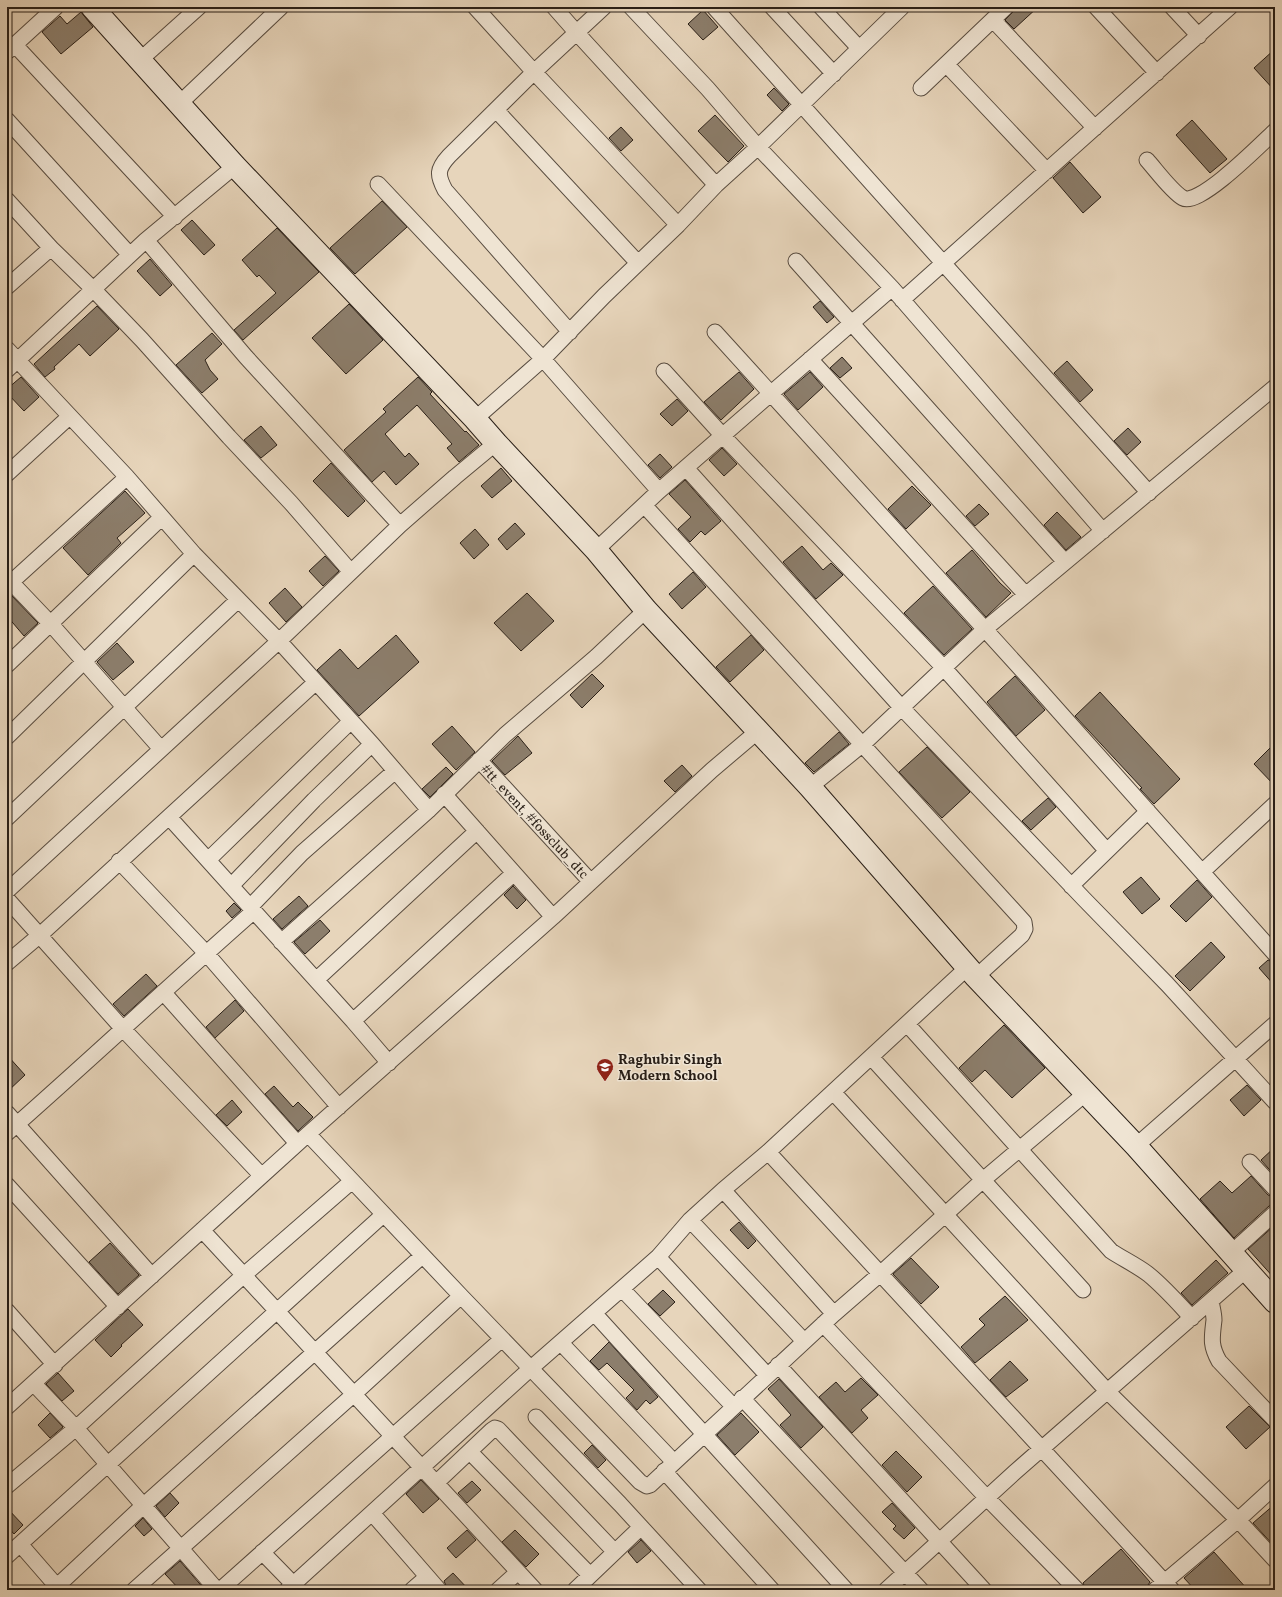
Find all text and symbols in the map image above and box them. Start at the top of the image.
street label: #tt_event, #fossclub_dtc [476,760,592,884]
place label: Raghubir Singh Modern School [618,1051,722,1086]
school or university icon: Raghubir Singh Modern School [595,1057,615,1082]

